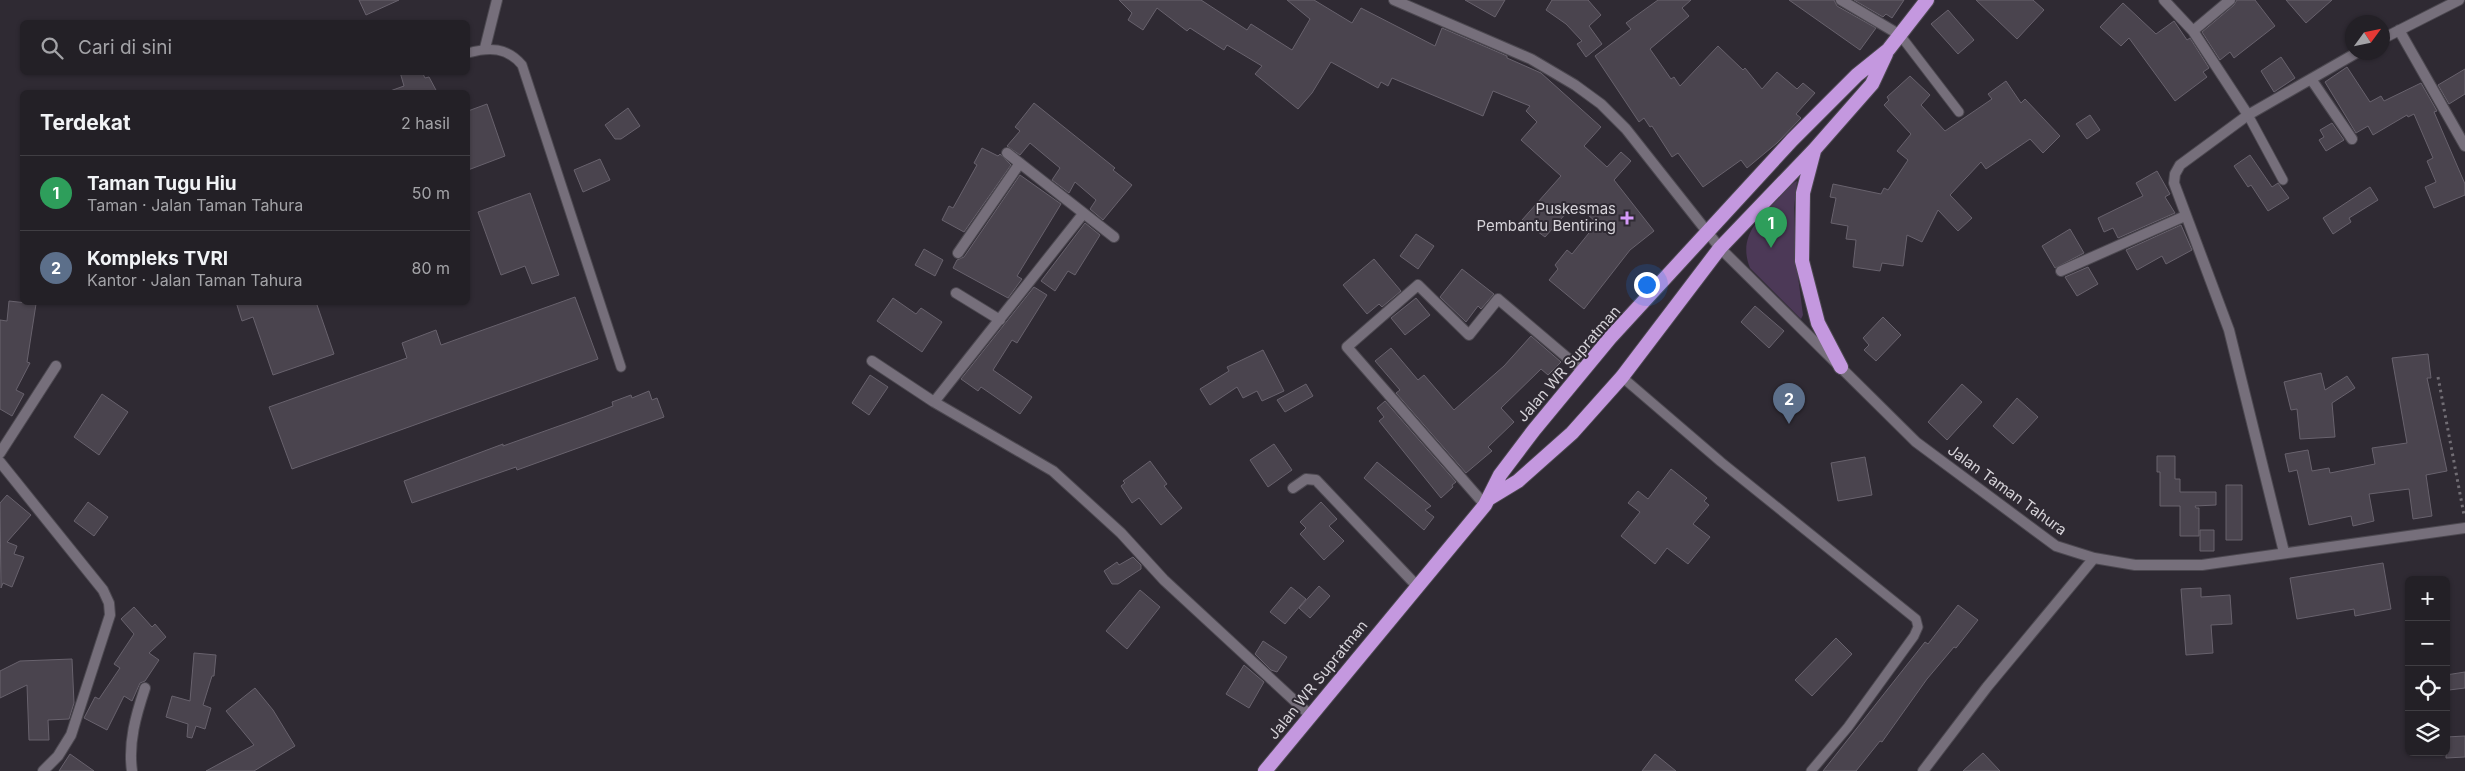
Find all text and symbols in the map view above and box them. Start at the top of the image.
north arrow [2345,15,2390,60]
search box [20,20,470,75]
icon: search [38,34,66,62]
text: Cari di sini [78,36,172,59]
text: Terdekat [40,110,131,135]
text: 2 hasil [401,113,450,133]
text: Taman Tugu Hiu [87,172,237,195]
text: 1 [53,183,59,203]
text: 50 m [412,183,450,203]
text: Taman · Jalan Taman Tahura [87,195,303,215]
place label: Puskesmas Pembantu Bentiring [1476,199,1616,235]
pin: 1 [1755,207,1787,248]
marker: Puskesmas Pembantu Bentiring [1620,211,1634,225]
text: Kompleks TVRI [87,247,228,270]
text: 2 [51,258,61,278]
text: 80 m [411,258,450,278]
text: Kantor · Jalan Taman Tahura [87,270,303,290]
your location [1634,272,1660,298]
street label: Jalan WR Supratman [1513,302,1624,426]
pin: 2 [1773,383,1805,424]
street label: Jalan Taman Tahura [1944,440,2071,539]
map controls [2405,576,2450,756]
button: + [2405,576,2450,621]
street label: Jalan WR Supratman [1264,616,1372,743]
button: − [2405,621,2450,666]
button: locate [2405,666,2450,711]
button: layers [2405,711,2450,756]

